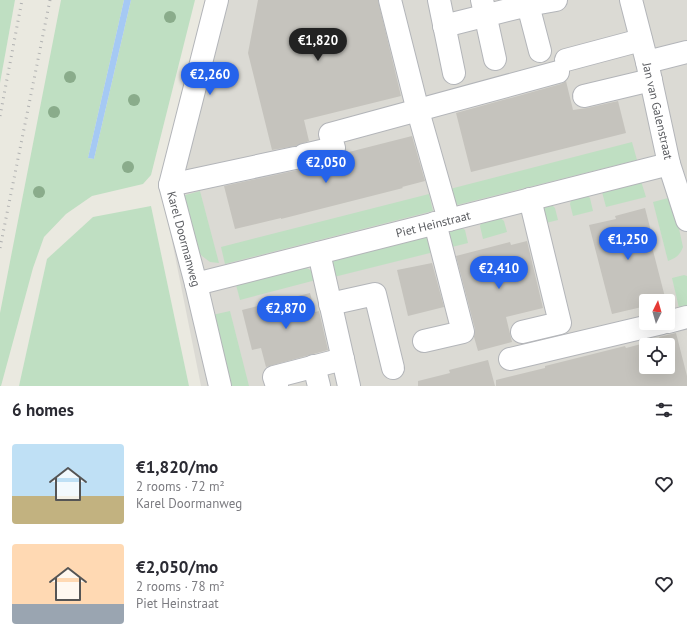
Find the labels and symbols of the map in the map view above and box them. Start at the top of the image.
pin: €1,820 [285,28,351,62]
street label: Jan van Galenstraat [639,60,676,161]
pin: €2,260 [177,62,243,96]
pin: €2,050 [293,150,359,184]
street label: Karel Doormanweg [164,190,204,288]
street label: Piet Heinstraat [394,207,472,241]
pin: €1,250 [595,227,661,261]
pin: €2,410 [466,256,532,290]
north arrow [639,294,675,330]
pin: €2,870 [253,296,319,330]

